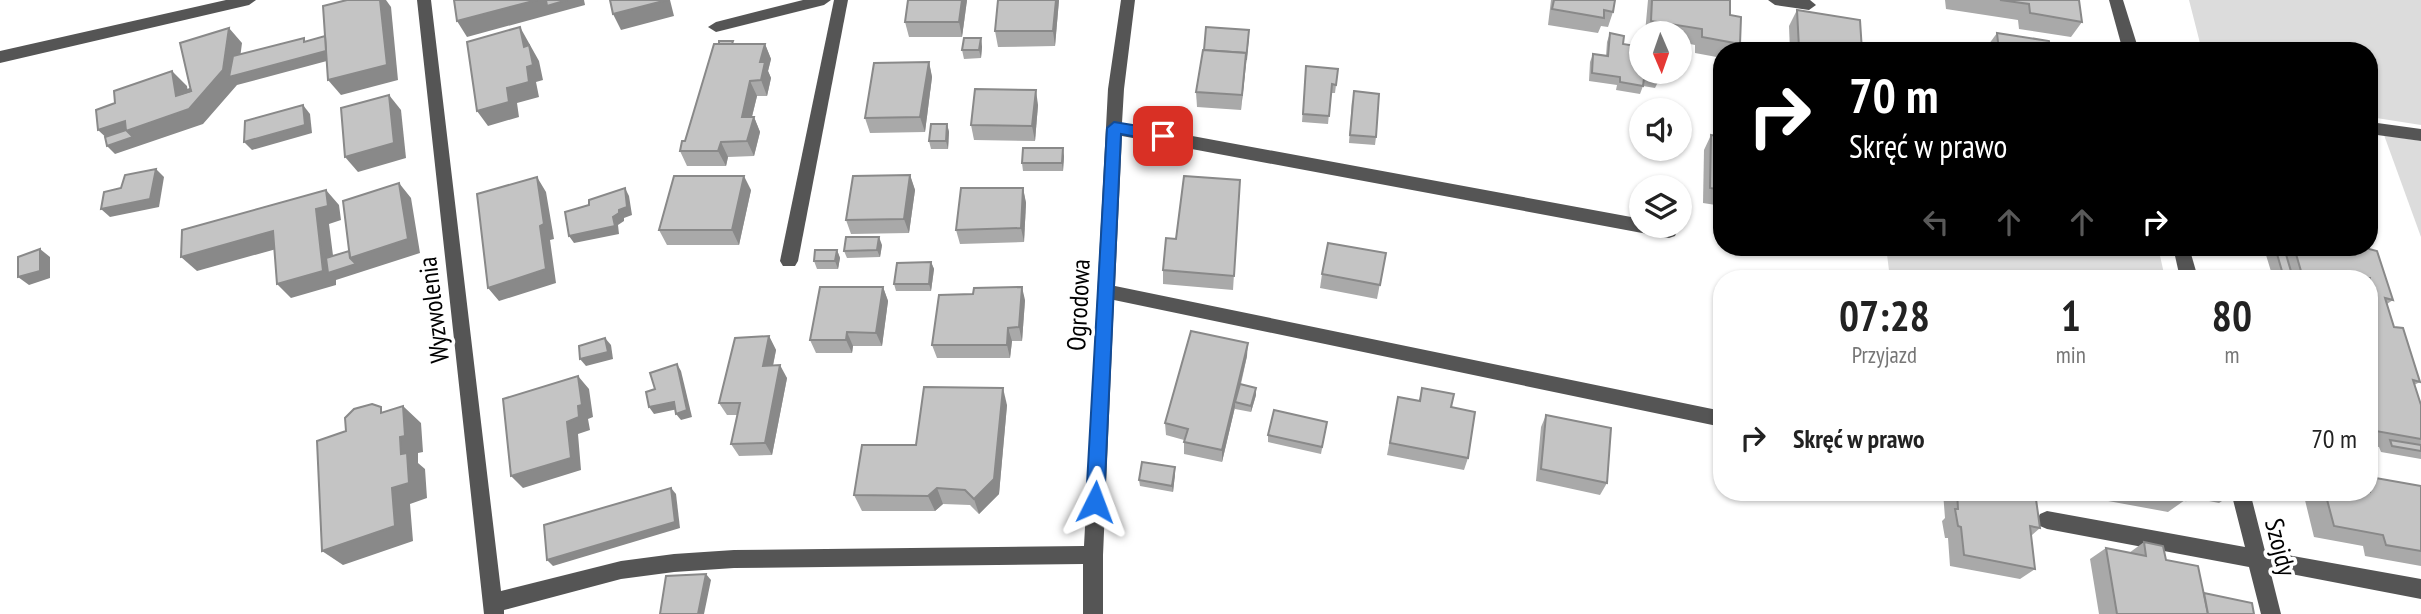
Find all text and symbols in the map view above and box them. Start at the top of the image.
north arrow [1629,21,1692,84]
map controls [1629,21,1692,238]
text: 70 m [1849,63,1938,127]
icon: right [1734,70,1825,161]
button: sound [1629,98,1692,161]
pin [1133,106,1193,166]
icon: arrive [1144,117,1182,155]
text: Skręć w prawo [1849,125,2007,167]
button: layers [1629,175,1692,238]
icon: left [1917,203,1955,241]
icon: ahead [1990,203,2028,241]
icon: ahead [2063,203,2101,241]
icon: right [2136,203,2174,241]
street label: Wyzwolenia [410,255,456,365]
street label: Ogrodowa [1059,258,1097,352]
text: 07:28 [1839,288,1930,343]
text: 1 [2061,288,2081,343]
text: 80 [2212,288,2252,343]
text: Przyjazd [1852,340,1917,369]
text: min [2056,340,2086,369]
text: m [2224,340,2239,369]
icon: right [1734,419,1772,457]
text: Skręć w prawo [1793,422,1924,455]
text: 70 m [2311,422,2357,455]
position arrow [1058,465,1132,539]
street label: Szojdy [2258,515,2304,579]

